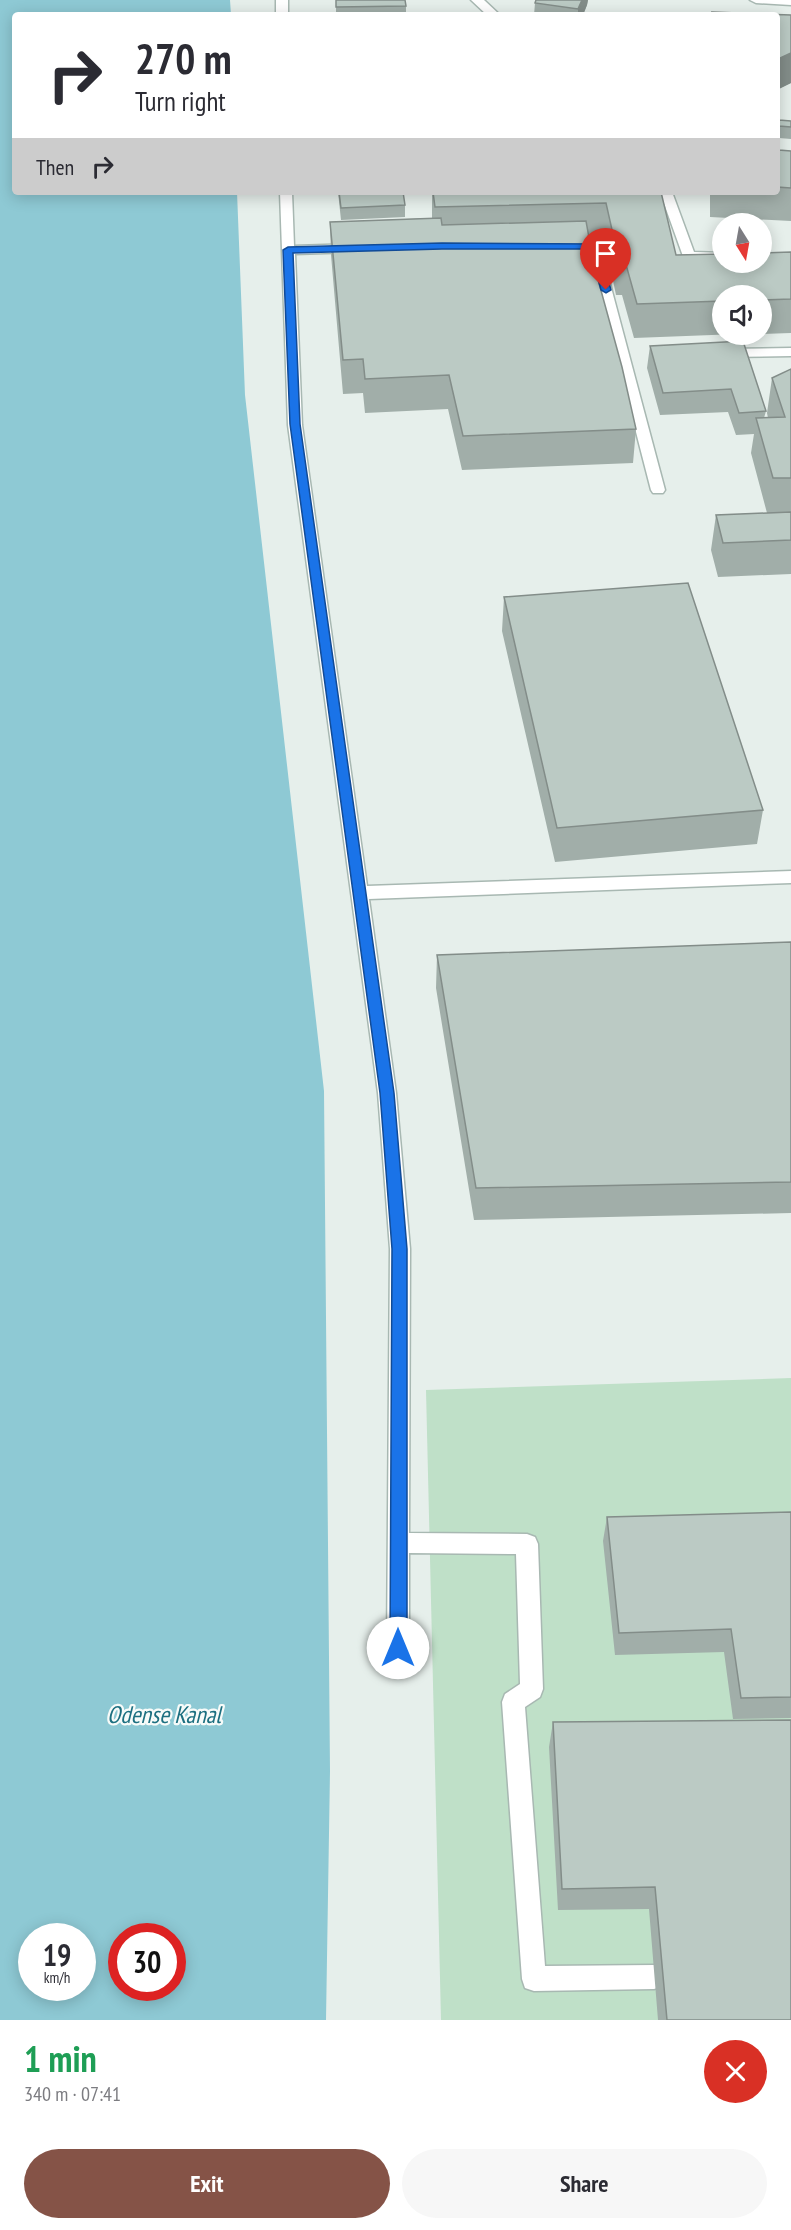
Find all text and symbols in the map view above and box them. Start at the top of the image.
text: 270 m [135,31,232,86]
icon: right [36,36,114,114]
text: Turn right [135,84,226,118]
icon: right [86,150,119,183]
text: Then [36,153,74,181]
north arrow [712,213,772,273]
map controls [712,213,772,345]
pin [580,228,631,290]
icon: arrive [589,237,622,270]
button: sound [712,285,772,345]
position arrow [366,1616,430,1680]
water label: Odense Kanal [107,1699,223,1730]
speed limit sign: 30 [108,1923,186,2001]
text: 19 [43,1935,71,1974]
text: km/h [44,1968,70,1987]
text: 1 min [24,2035,97,2082]
button: close [704,2040,767,2103]
text: 340 m · 07:41 [24,2081,121,2107]
button: Exit [24,2149,390,2218]
button: Share [402,2149,767,2218]

